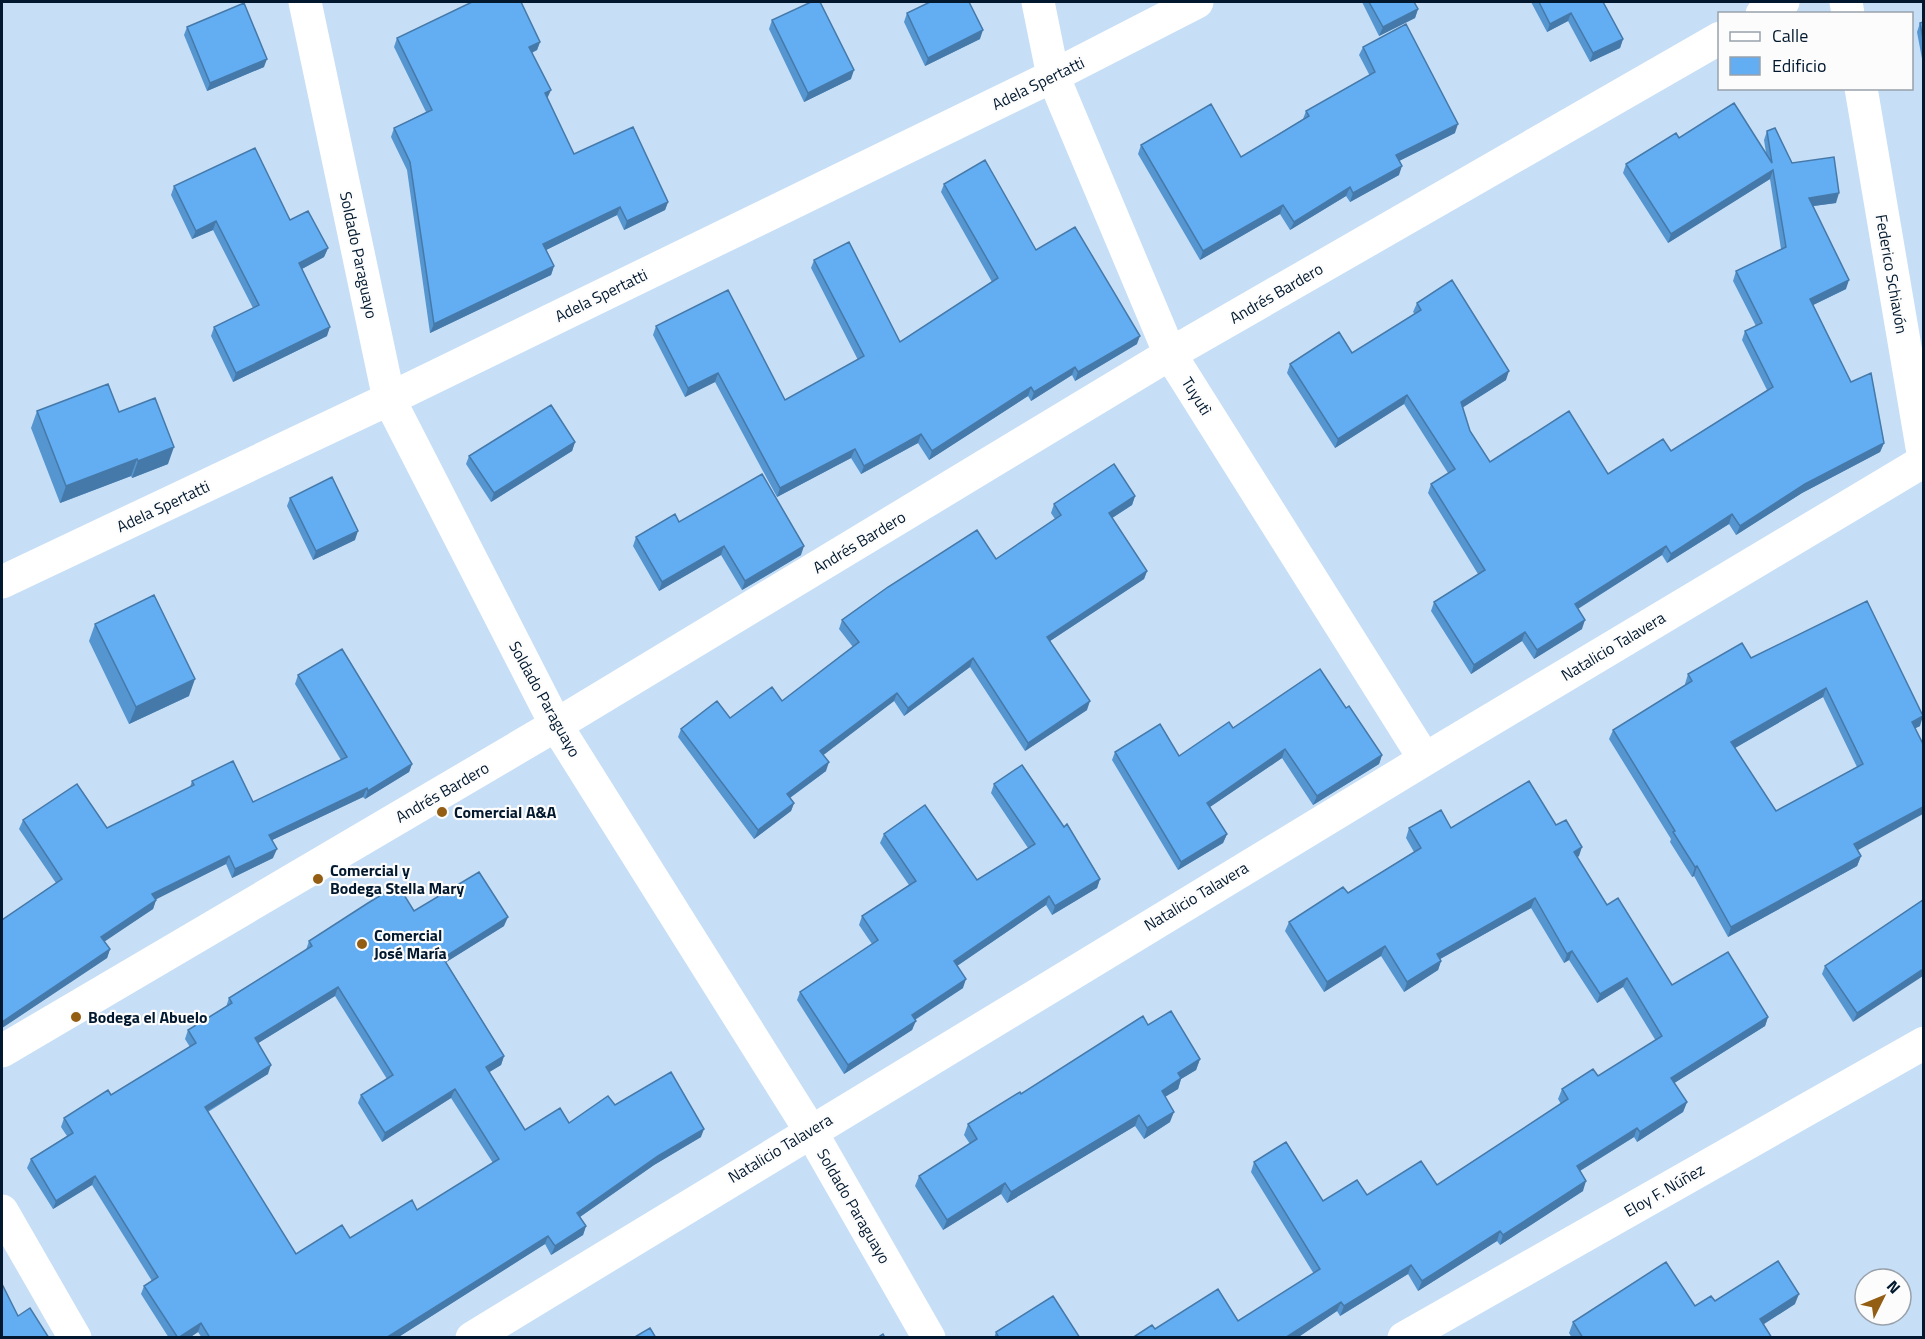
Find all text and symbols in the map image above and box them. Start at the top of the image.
legend [1718,12,1913,90]
text: Calle [1772,22,1808,49]
street label: Adela Spertatti [988,50,1088,116]
text: Edificio [1772,52,1826,79]
street label: Soldado Paraguayo [334,189,384,321]
street label: Federico Schiavón [1870,212,1914,336]
street label: Andrés Bardero [1225,256,1327,330]
street label: Adela Spertatti [551,262,651,328]
street label: Tuyutì [1176,372,1218,420]
street label: Adela Spertatti [112,474,214,538]
street label: Andrés Bardero [808,505,910,579]
street label: Natalicio Talavera [1556,605,1670,687]
street label: Soldado Paraguayo [503,637,587,761]
street label: Andrés Bardero [391,755,493,829]
place label: Comercial A&A [454,800,557,824]
marker: Comercial A&A [435,805,449,819]
street label: Natalicio Talavera [1139,855,1253,937]
place label: Comercial y Bodega Stella Mary [330,858,464,900]
marker: Comercial y Bodega Stella Mary [311,872,325,886]
place label: Comercial José María [374,923,447,965]
marker: Comercial José María [355,937,369,951]
place label: Bodega el Abuelo [88,1005,208,1029]
marker: Bodega el Abuelo [69,1010,83,1024]
street label: Natalicio Talavera [723,1107,837,1189]
street label: Soldado Paraguayo [811,1144,897,1268]
street label: Eloy F. Núñez [1619,1157,1709,1223]
north arrow [1853,1267,1913,1327]
text: N [1881,1275,1907,1299]

